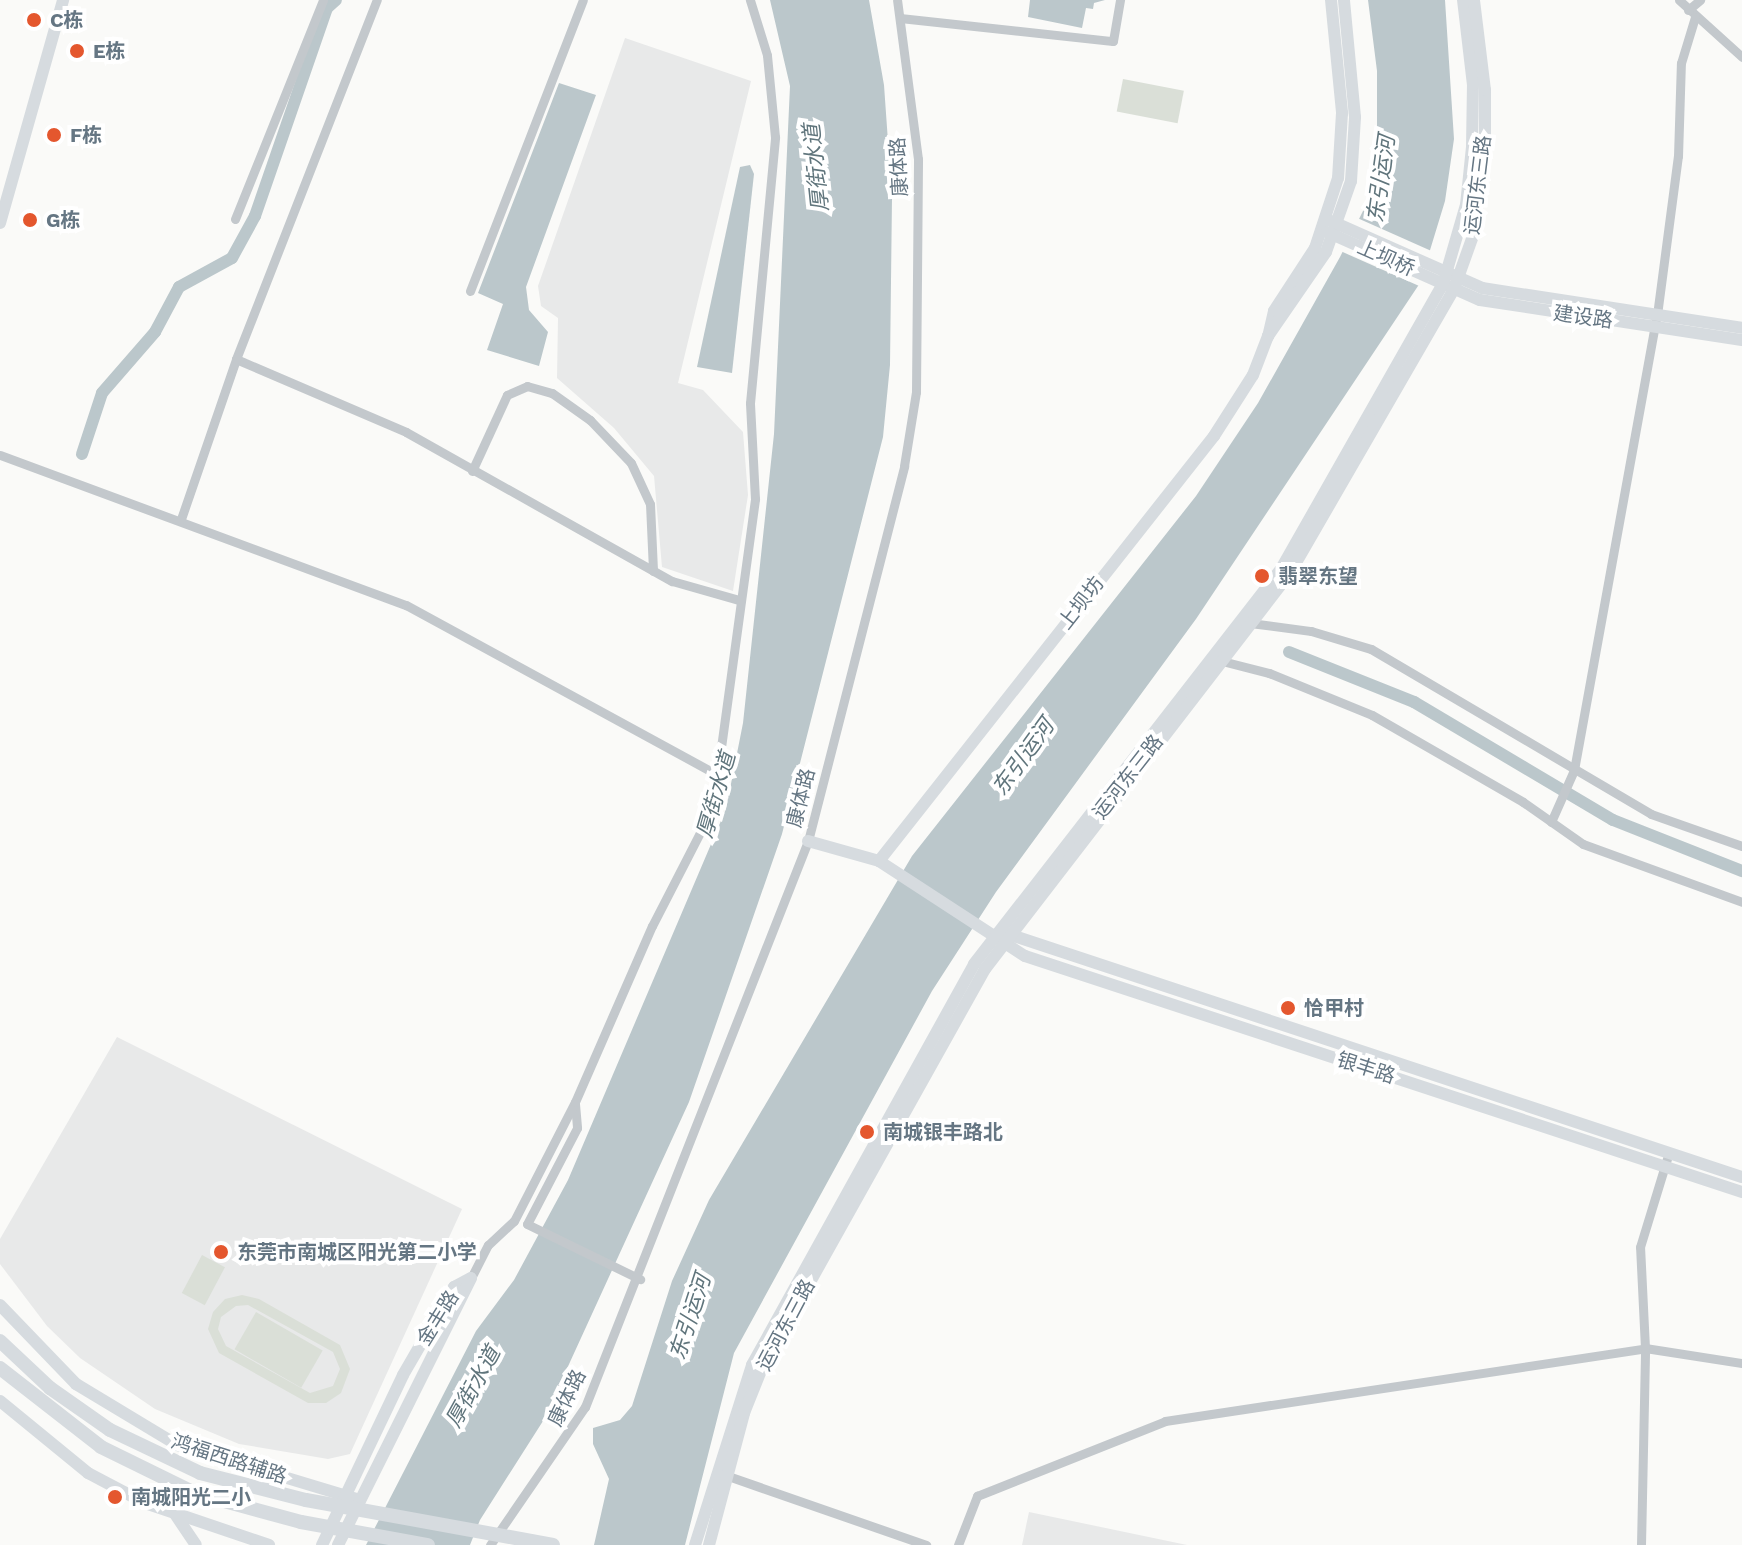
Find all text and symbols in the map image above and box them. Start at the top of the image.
place label: C栋 [50,8,84,32]
marker: C栋 [25,11,43,29]
place label: E栋 [93,39,126,63]
marker: E栋 [68,42,86,60]
place label: F栋 [70,123,102,147]
water label: 厚街水道 [798,123,834,213]
marker: F栋 [45,126,63,144]
water label: 东引运河 [1362,134,1400,224]
street label: 运河东三路 [1460,134,1496,236]
street label: 康体路 [885,136,913,198]
place label: G栋 [46,208,80,232]
marker: G栋 [21,211,39,229]
street label: 上坝桥 [1354,235,1418,281]
street label: 建设路 [1552,301,1614,333]
place label: 翡翠东望 [1278,564,1358,588]
marker: 翡翠东望 [1253,567,1271,585]
street label: 上坝坊 [1053,572,1109,634]
water label: 东引运河 [986,714,1060,800]
street label: 运河东三路 [1088,730,1168,824]
water label: 厚街水道 [691,749,741,841]
street label: 康体路 [782,766,820,830]
place label: 恰甲村 [1304,996,1364,1020]
marker: 恰甲村 [1279,999,1297,1017]
street label: 银丰路 [1334,1047,1398,1089]
place label: 南城银丰路北 [883,1120,1003,1144]
marker: 南城银丰路北 [858,1123,876,1141]
place label: 东莞市南城区阳光第二小学 [237,1240,477,1264]
marker: 东莞市南城区阳光第二小学 [212,1243,230,1261]
water label: 东引运河 [664,1271,716,1363]
street label: 运河东三路 [752,1275,820,1375]
street label: 金丰路 [412,1286,464,1350]
water label: 厚街水道 [440,1342,506,1432]
street label: 康体路 [543,1366,591,1430]
street label: 鸿福西路辅路 [168,1429,290,1489]
place label: 南城阳光二小 [131,1485,251,1509]
marker: 南城阳光二小 [106,1488,124,1506]

